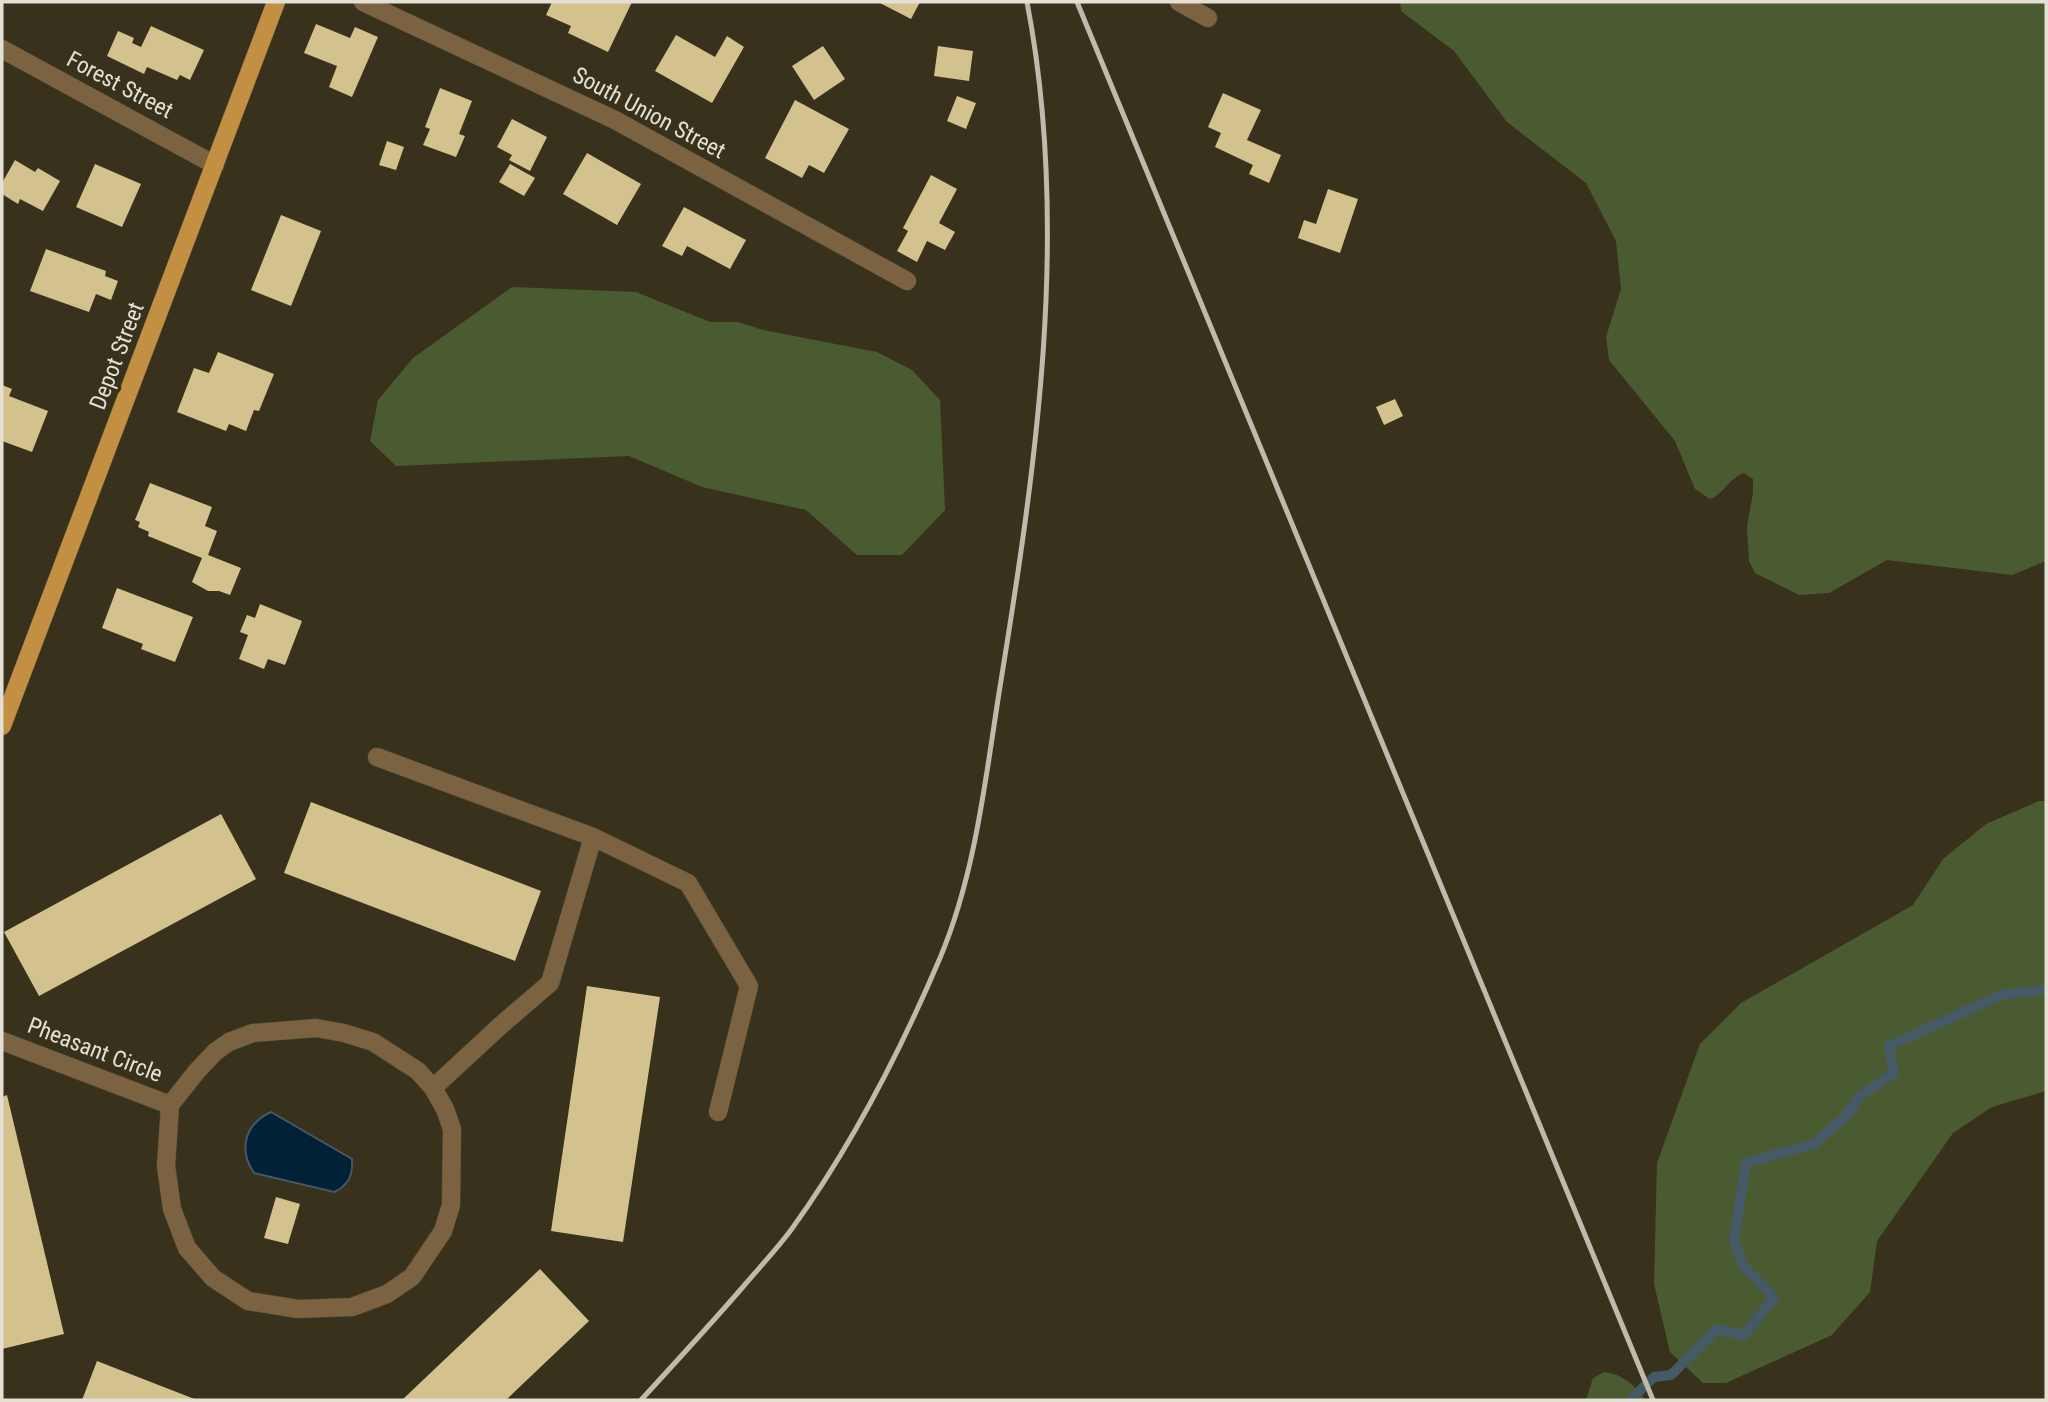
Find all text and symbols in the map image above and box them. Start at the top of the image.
street label: Forest Street [62,46,178,124]
street label: South Union Street [568,61,730,165]
street label: Depot Street [84,299,150,413]
street label: Pheasant Circle [24,1012,166,1088]

